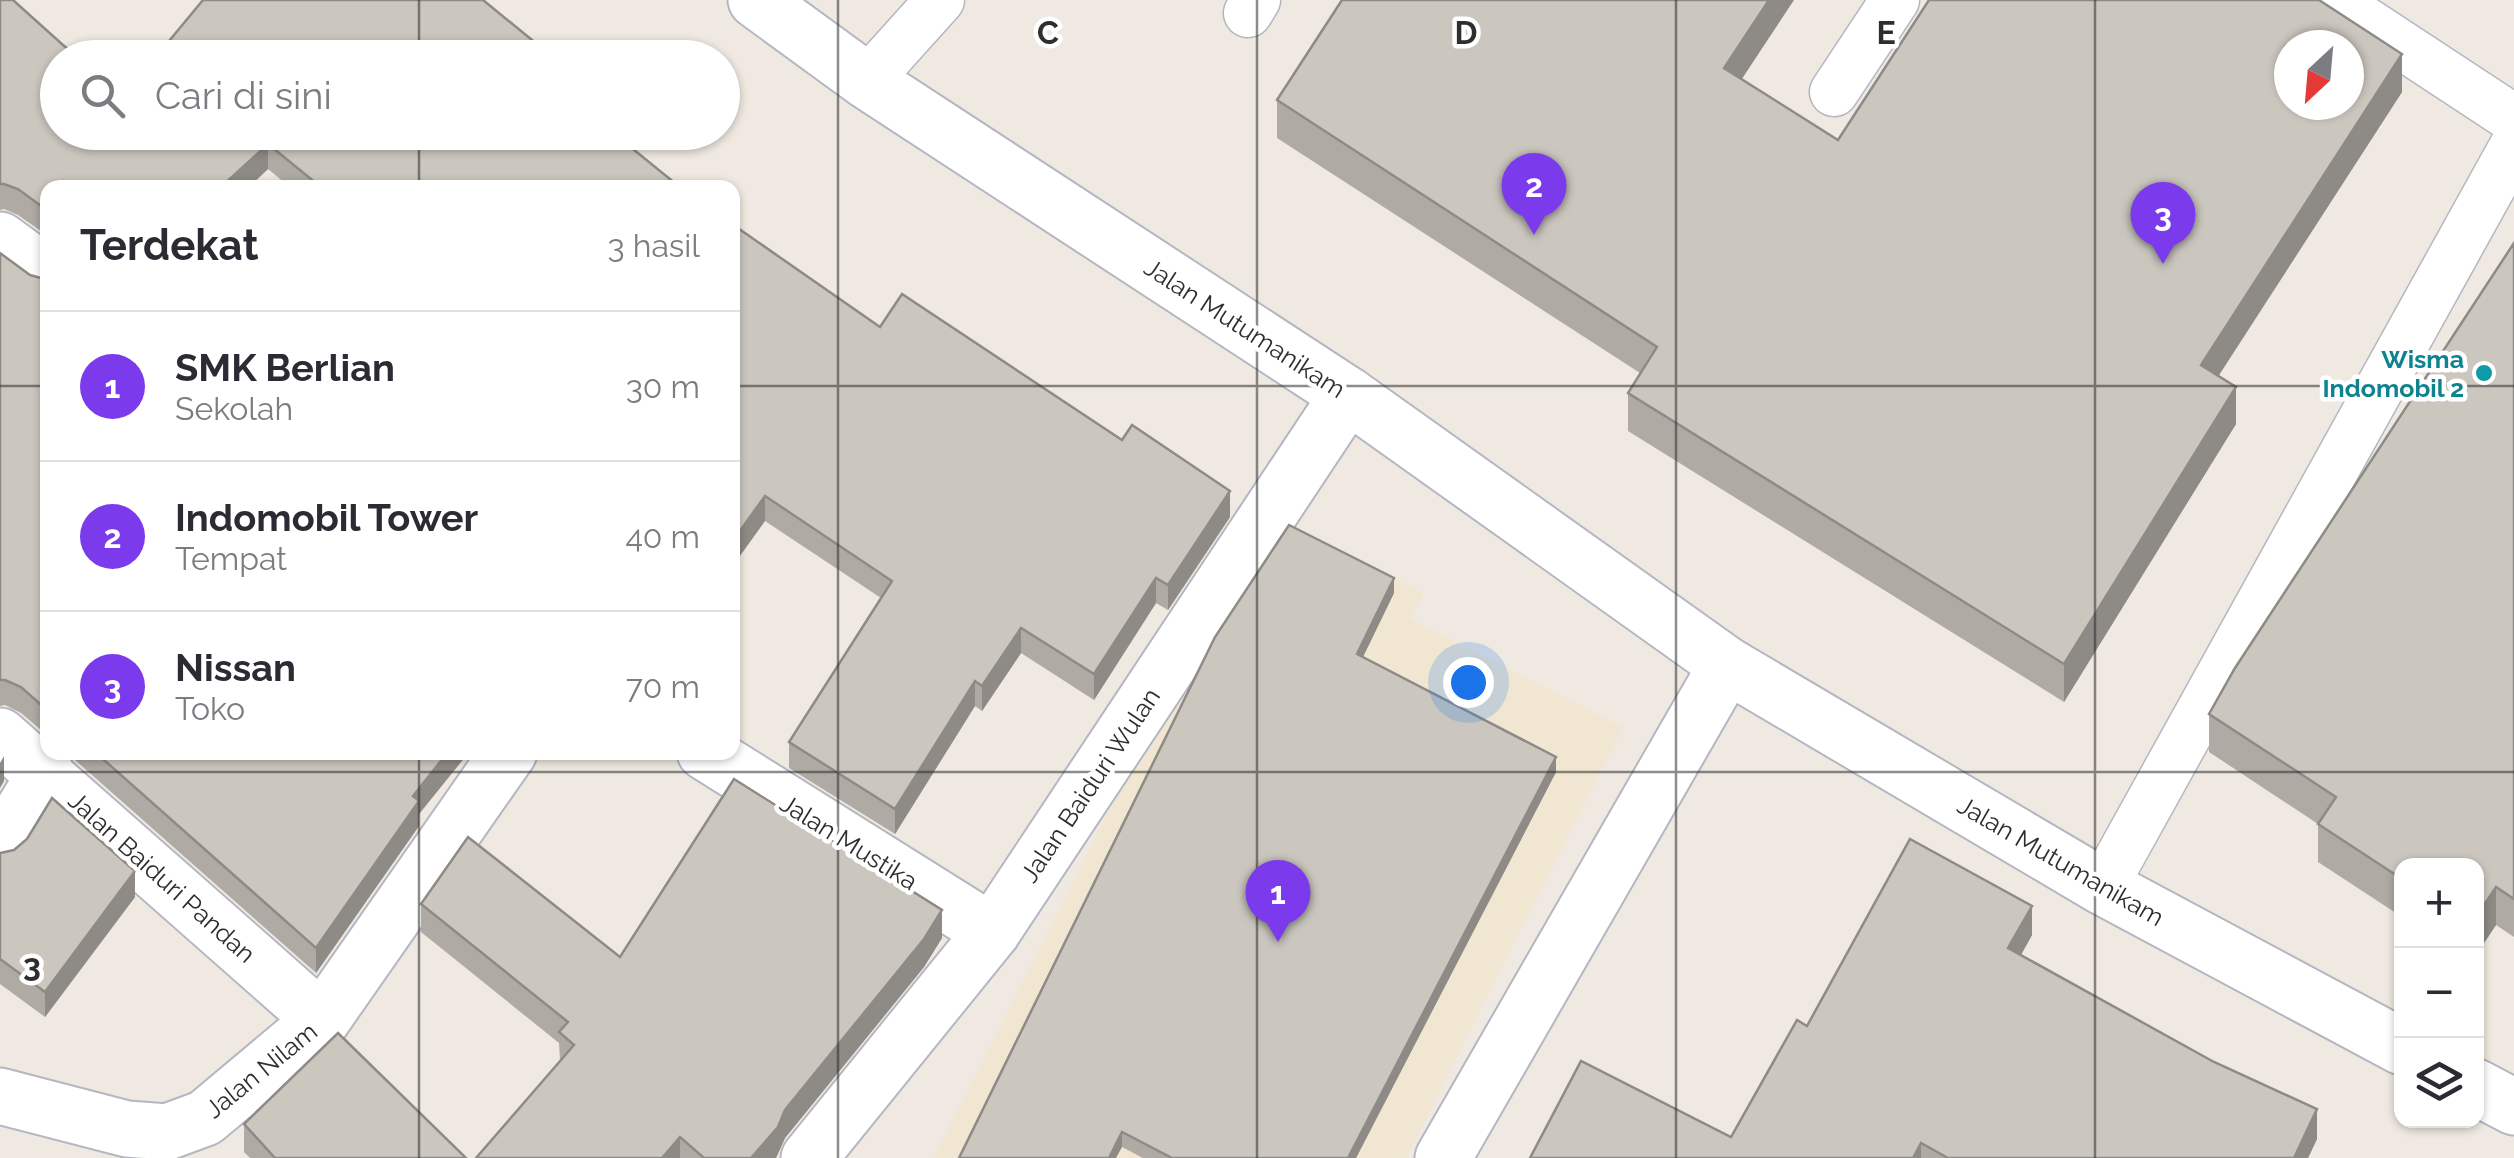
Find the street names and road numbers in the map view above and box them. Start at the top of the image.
street label: Jalan Mutumanikam [1139,252,1351,404]
street label: Jalan Baiduri Wulan [1014,682,1166,888]
street label: Jalan Baiduri Pandan [62,785,262,969]
street label: Jalan Mustika [775,788,923,896]
street label: Jalan Mutumanikam [1952,790,2170,932]
street label: Jalan Nilam [199,1016,323,1124]

